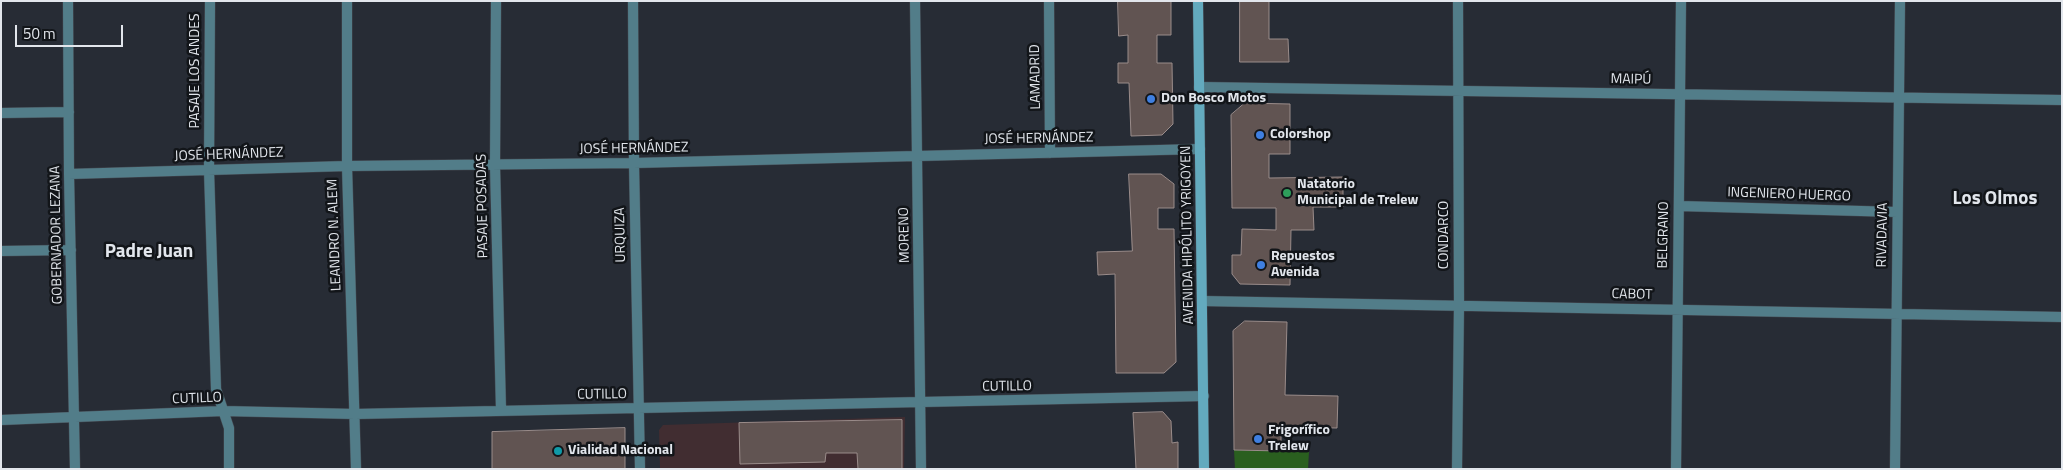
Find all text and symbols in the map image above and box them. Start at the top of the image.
street label: PASAJE LOS ANDES [188,13,204,129]
scale bar [18,15,125,47]
text: 50 m [23,22,56,45]
street label: LAMADRID [1027,44,1045,110]
street label: MAIPÚ [1610,71,1652,89]
place label: Don Bosco Motos [1161,91,1266,107]
marker: Don Bosco Motos [1145,93,1157,105]
place label: Colorshop [1270,127,1331,143]
marker: Colorshop [1254,129,1266,141]
street label: JOSÉ HERNÁNDEZ [984,130,1094,148]
street label: JOSÉ HERNÁNDEZ [579,140,689,158]
street label: JOSÉ HERNÁNDEZ [174,145,284,165]
street label: AVENIDA HIPÓLITO YRIGOYEN [1178,145,1198,325]
street label: PASAJE POSADAS [474,154,492,258]
street label: GOBERNADOR LEZANA [47,165,67,305]
place label: Natatorio Municipal de Trelew [1297,177,1418,210]
street label: LEANDRO N. ALEM [325,179,345,291]
street label: INGENIERO HUERGO [1727,184,1851,206]
marker: Natatorio Municipal de Trelew [1281,187,1293,199]
district label: Los Olmos [1953,188,2037,210]
street label: CONDARCO [1437,201,1453,269]
street label: BELGRANO [1655,201,1673,269]
street label: RIVADAVIA [1874,202,1892,268]
street label: URQUIZA [612,207,630,263]
street label: MORENO [896,207,914,263]
district label: Padre Juan [105,241,193,263]
place label: Repuestos Avenida [1271,249,1335,282]
marker: Repuestos Avenida [1255,259,1267,271]
street label: CABOT [1611,286,1653,304]
street label: CUTILLO [982,378,1032,396]
street label: CUTILLO [577,386,627,404]
street label: CUTILLO [172,390,222,408]
place label: Frigorífico Trelew [1268,423,1330,456]
marker: Frigorífico Trelew [1252,433,1264,445]
place label: Vialidad Nacional [568,443,673,459]
marker: Vialidad Nacional [552,445,564,457]

